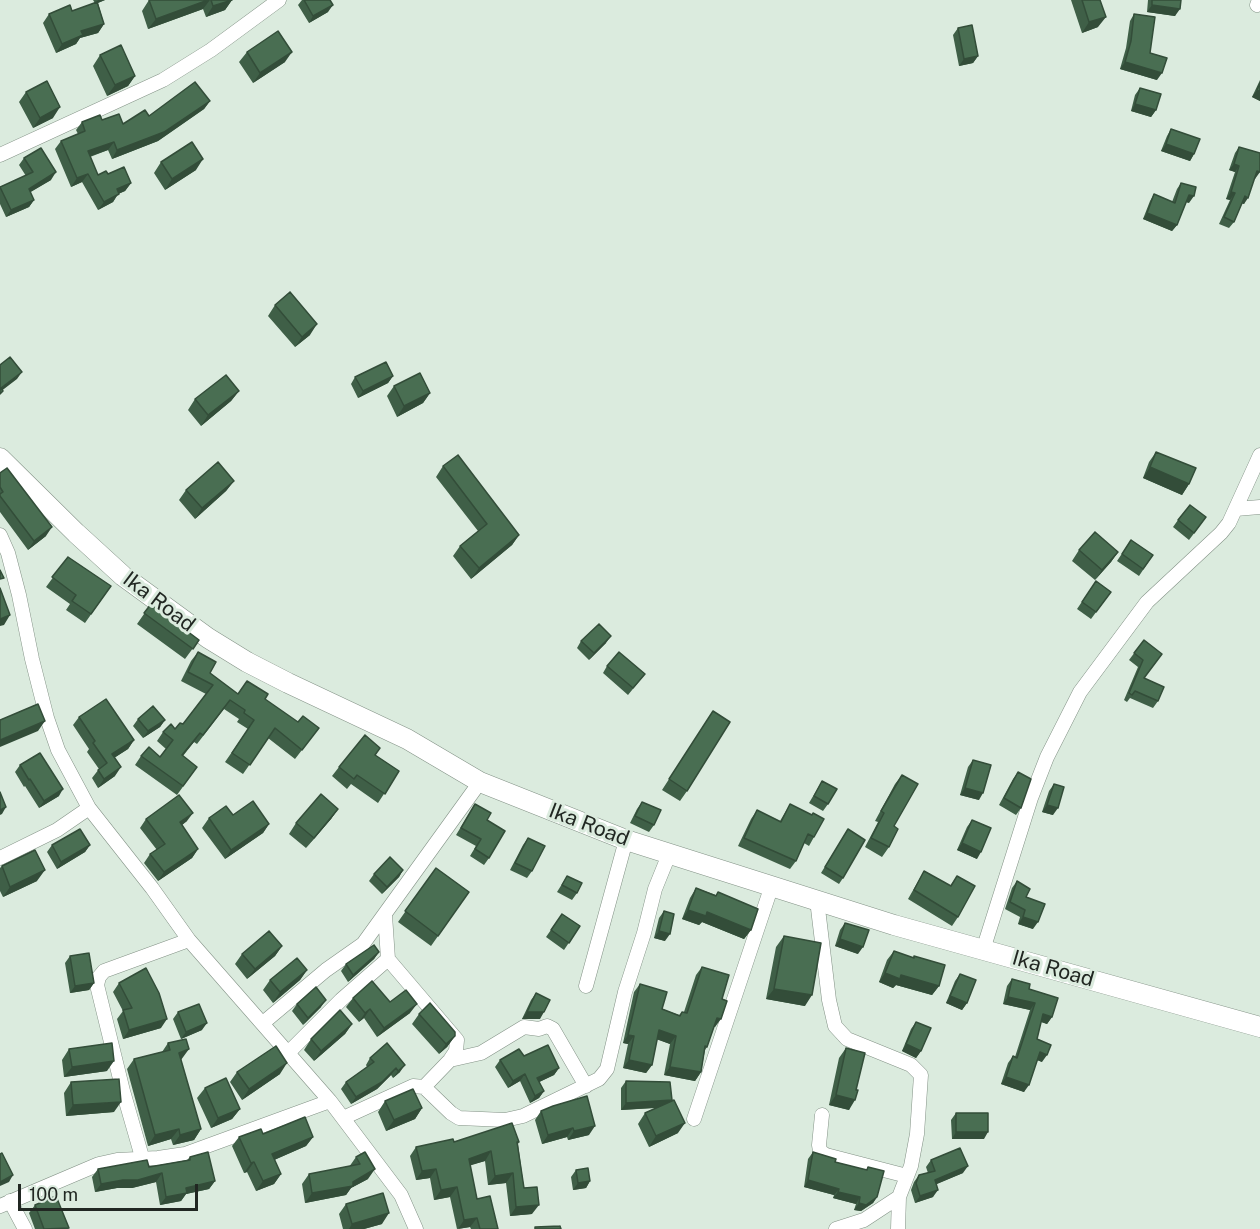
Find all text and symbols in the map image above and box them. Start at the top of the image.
street label: Ika Road [118,567,200,637]
street label: Ika Road [545,798,633,852]
street label: Ika Road [1009,945,1097,993]
scale bar [21,1172,201,1210]
text: 100 m [29,1184,78,1205]

